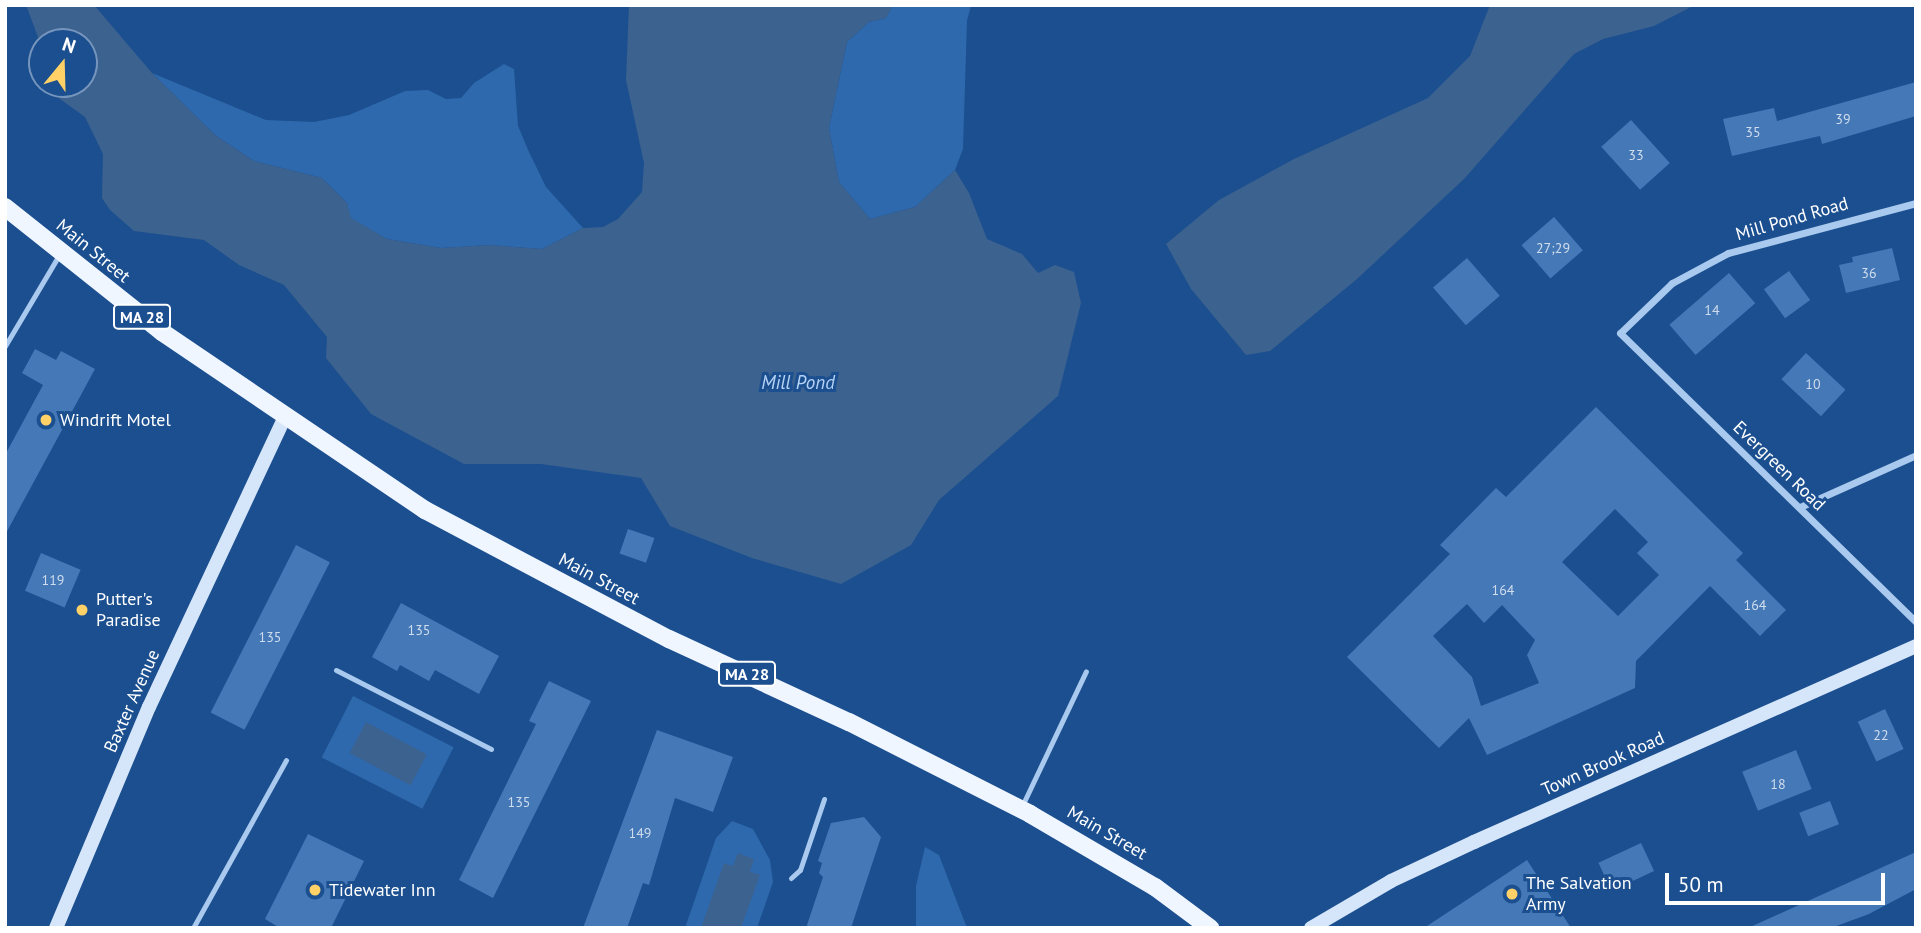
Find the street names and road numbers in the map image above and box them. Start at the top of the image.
street label: Mill Pond Road [1733,193,1851,245]
street label: Main Street [52,215,134,287]
road number: MA 28 [112,304,172,330]
street label: Evergreen Road [1728,417,1830,515]
street label: Main Street [555,549,643,609]
street label: Baxter Avenue [100,646,164,756]
road number: MA 28 [717,662,777,687]
street label: Town Brook Road [1538,727,1668,801]
street label: Main Street [1063,801,1151,865]

